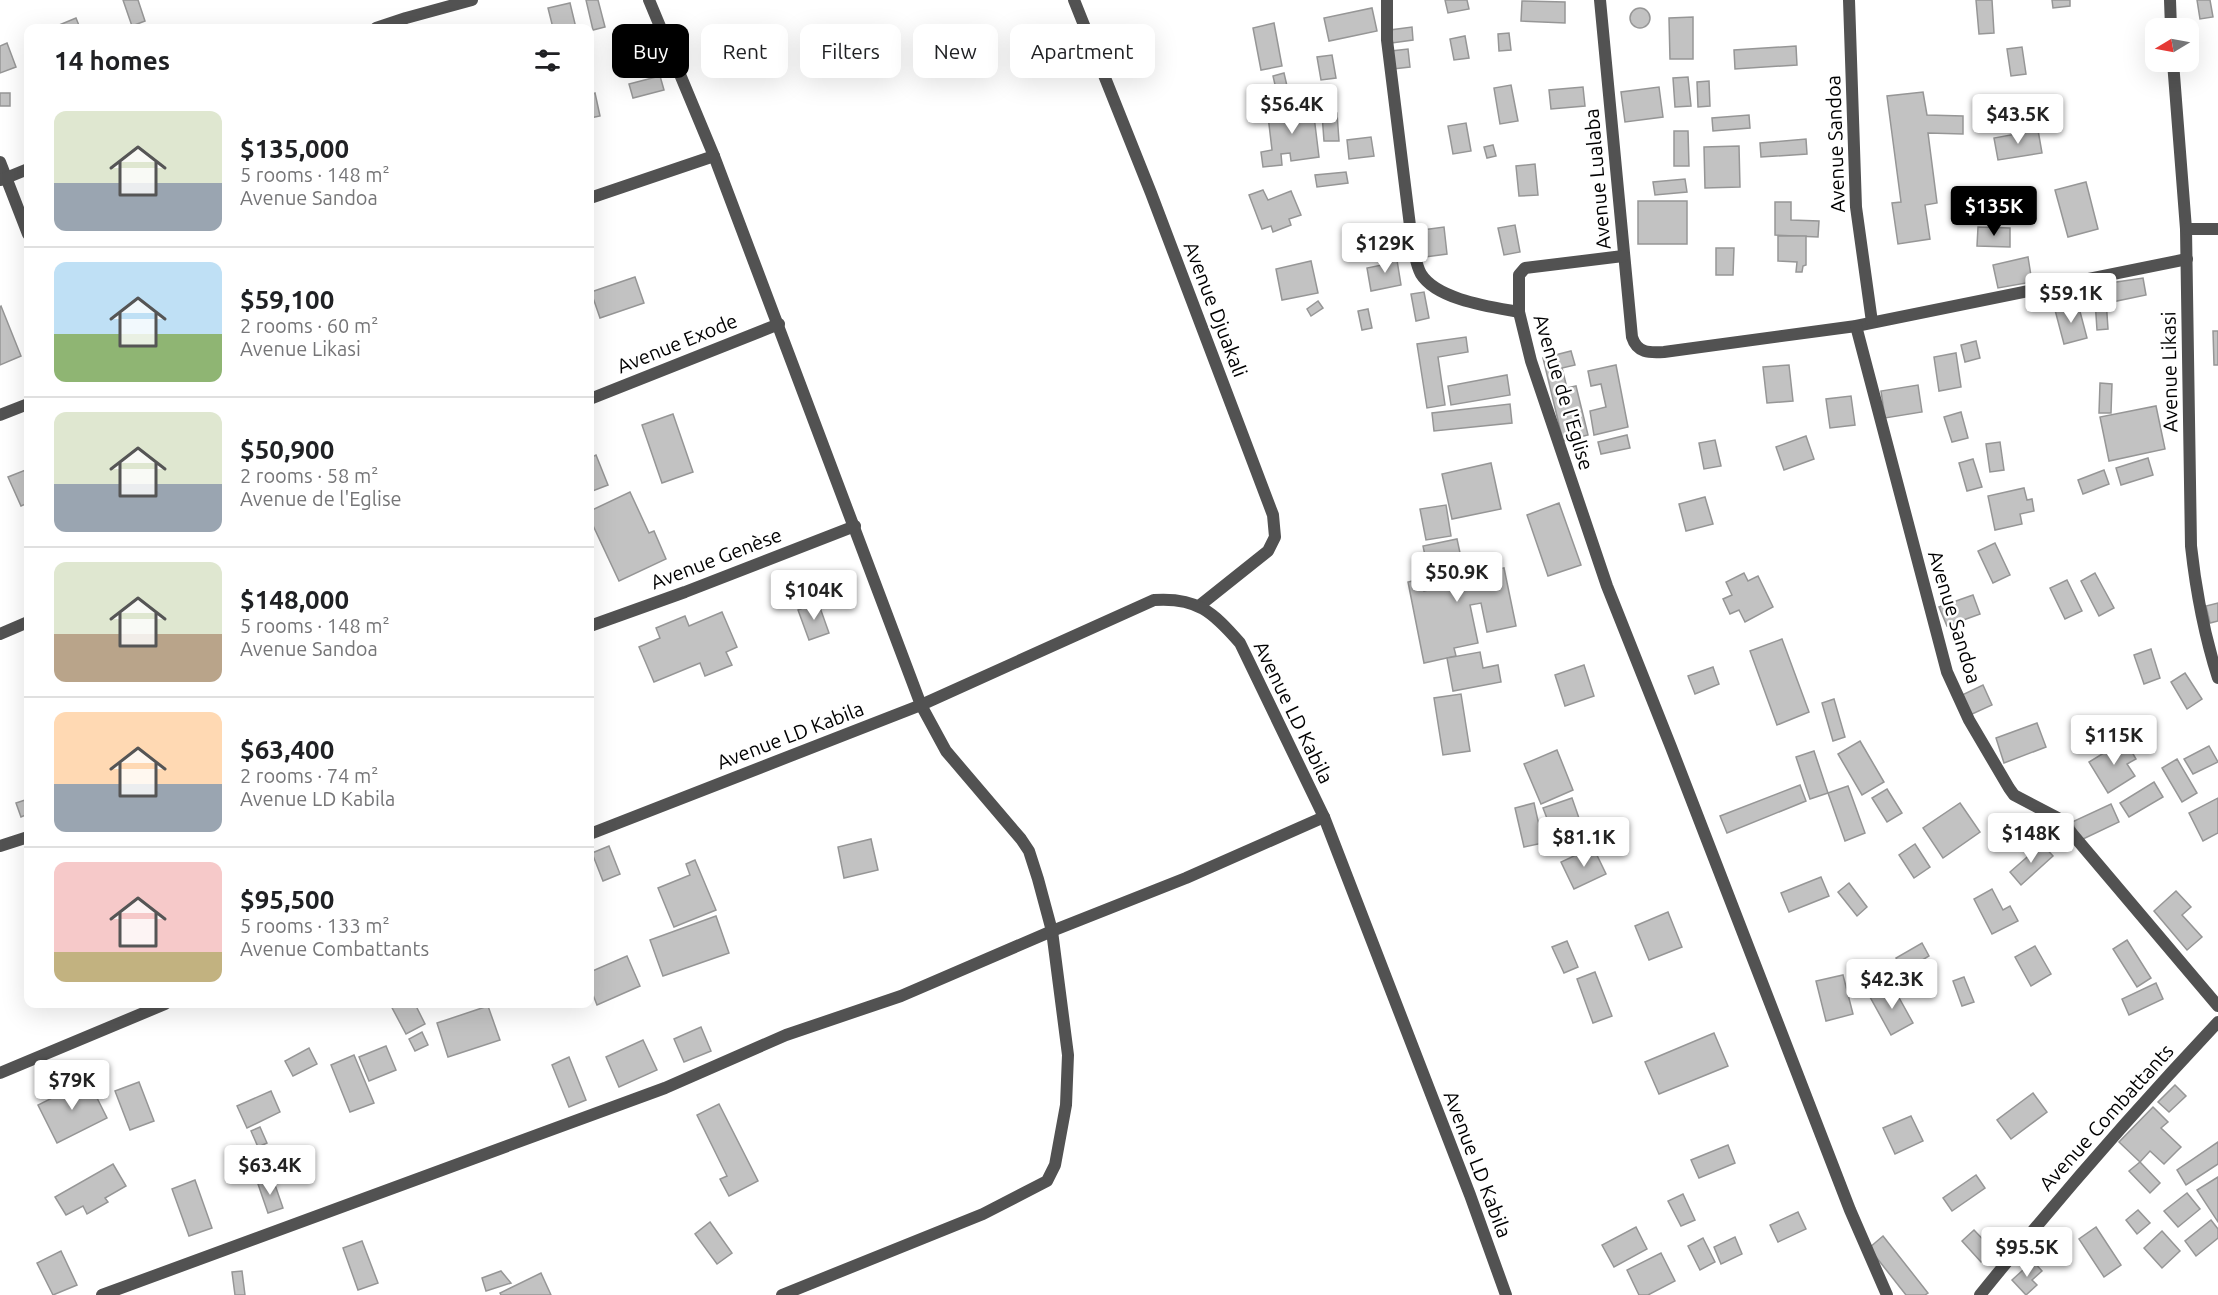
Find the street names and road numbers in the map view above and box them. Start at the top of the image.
street label: Avenue Sandoa [1821,75,1849,213]
street label: Avenue Lualaba [1579,108,1615,250]
street label: Avenue Djuakali [1180,238,1252,380]
street label: Avenue Exode [613,308,741,378]
street label: Avenue de l'Eglise [1529,311,1599,473]
street label: Avenue Likasi [2156,311,2182,433]
street label: Avenue Genèse [647,522,785,594]
street label: Avenue Sandoa [1924,548,1986,686]
street label: Avenue LD Kabila [1250,637,1338,787]
street label: Avenue LD Kabila [713,696,867,774]
street label: Avenue Combattants [2034,1039,2178,1195]
street label: Avenue LD Kabila [1439,1087,1517,1241]

